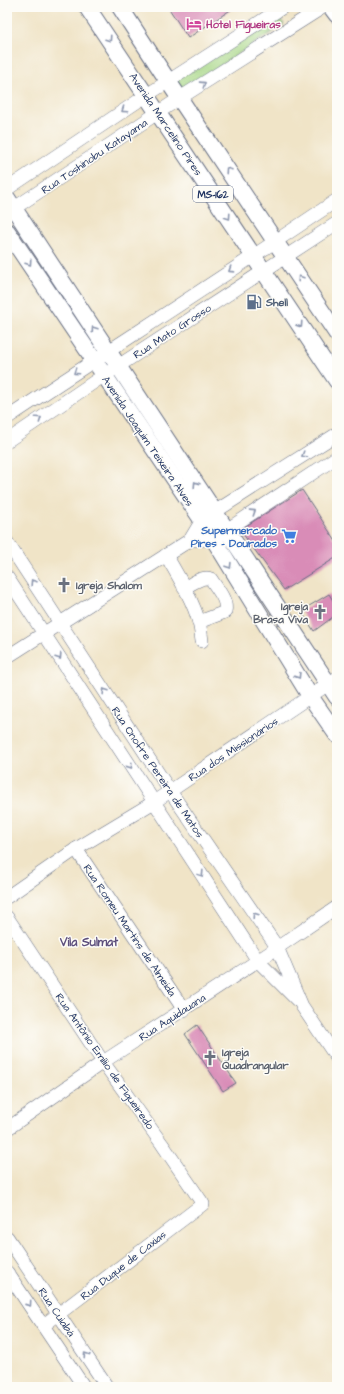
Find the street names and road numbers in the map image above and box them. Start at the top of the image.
street label: Avenida Marcelino Pires [126,70,206,179]
street label: Rua Toshinobu Katayama [38,115,151,198]
road number: MS-162 [193,186,233,202]
street label: Rua Mato Grosso [130,300,215,362]
street label: Avenida Joaquim Teixeira Alves [98,373,197,510]
street label: Rua Onofre Pereira de Matos [108,704,207,841]
street label: Rua dos Missionários [185,713,282,785]
street label: Rua Romeu Martins de Almeida [80,861,180,1000]
street label: Rua Antônio Emílio de Figueiredo [51,990,158,1134]
street label: Rua Aquidauana [136,990,209,1045]
street label: Rua Duque de Caxias [77,1227,170,1304]
street label: Rua Cuiabá [35,1285,79,1340]

